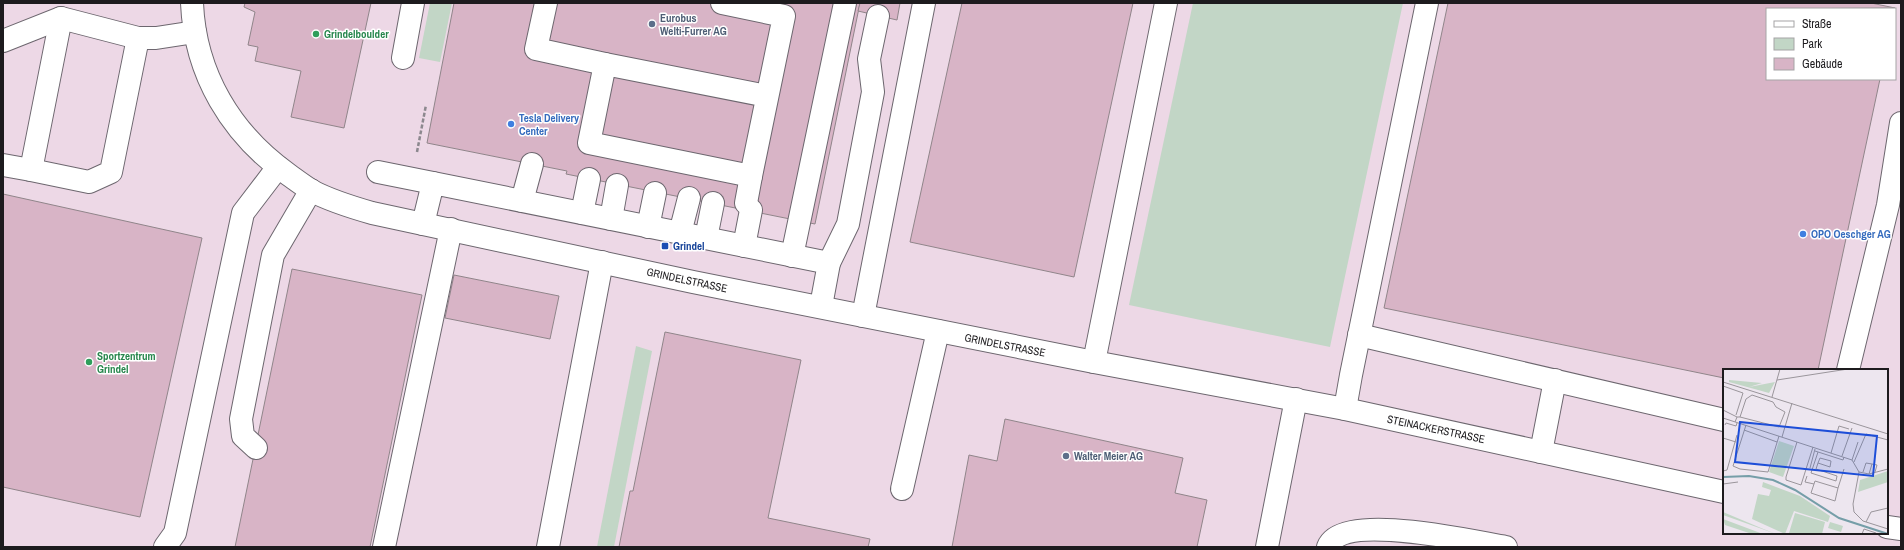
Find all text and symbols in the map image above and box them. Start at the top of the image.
legend [1766,8,1896,80]
place label: Eurobus Welti-Furrer AG [660,11,727,38]
text: Straße [1802,16,1832,32]
marker: Eurobus Welti-Furrer AG [647,19,657,29]
place label: Grindelboulder [324,27,389,41]
marker: Grindelboulder [311,29,321,39]
text: Park [1802,36,1822,52]
text: Gebäude [1802,56,1843,72]
place label: Tesla Delivery Center [519,111,579,138]
marker: Tesla Delivery Center [506,119,516,129]
place label: OPO Oeschger AG [1811,227,1891,241]
marker: OPO Oeschger AG [1798,229,1808,239]
place label: Grindel [673,239,705,253]
marker: Grindel [660,241,670,251]
street label: GRINDELSTRASSE [645,265,729,295]
street label: GRINDELSTRASSE [963,330,1047,360]
place label: Sportzentrum Grindel [97,349,156,376]
marker: Sportzentrum Grindel [84,357,94,367]
inset map [1723,369,1888,534]
street label: STEINACKERSTRASSE [1386,412,1486,446]
place label: Walter Meier AG [1074,449,1143,463]
marker: Walter Meier AG [1061,451,1071,461]

